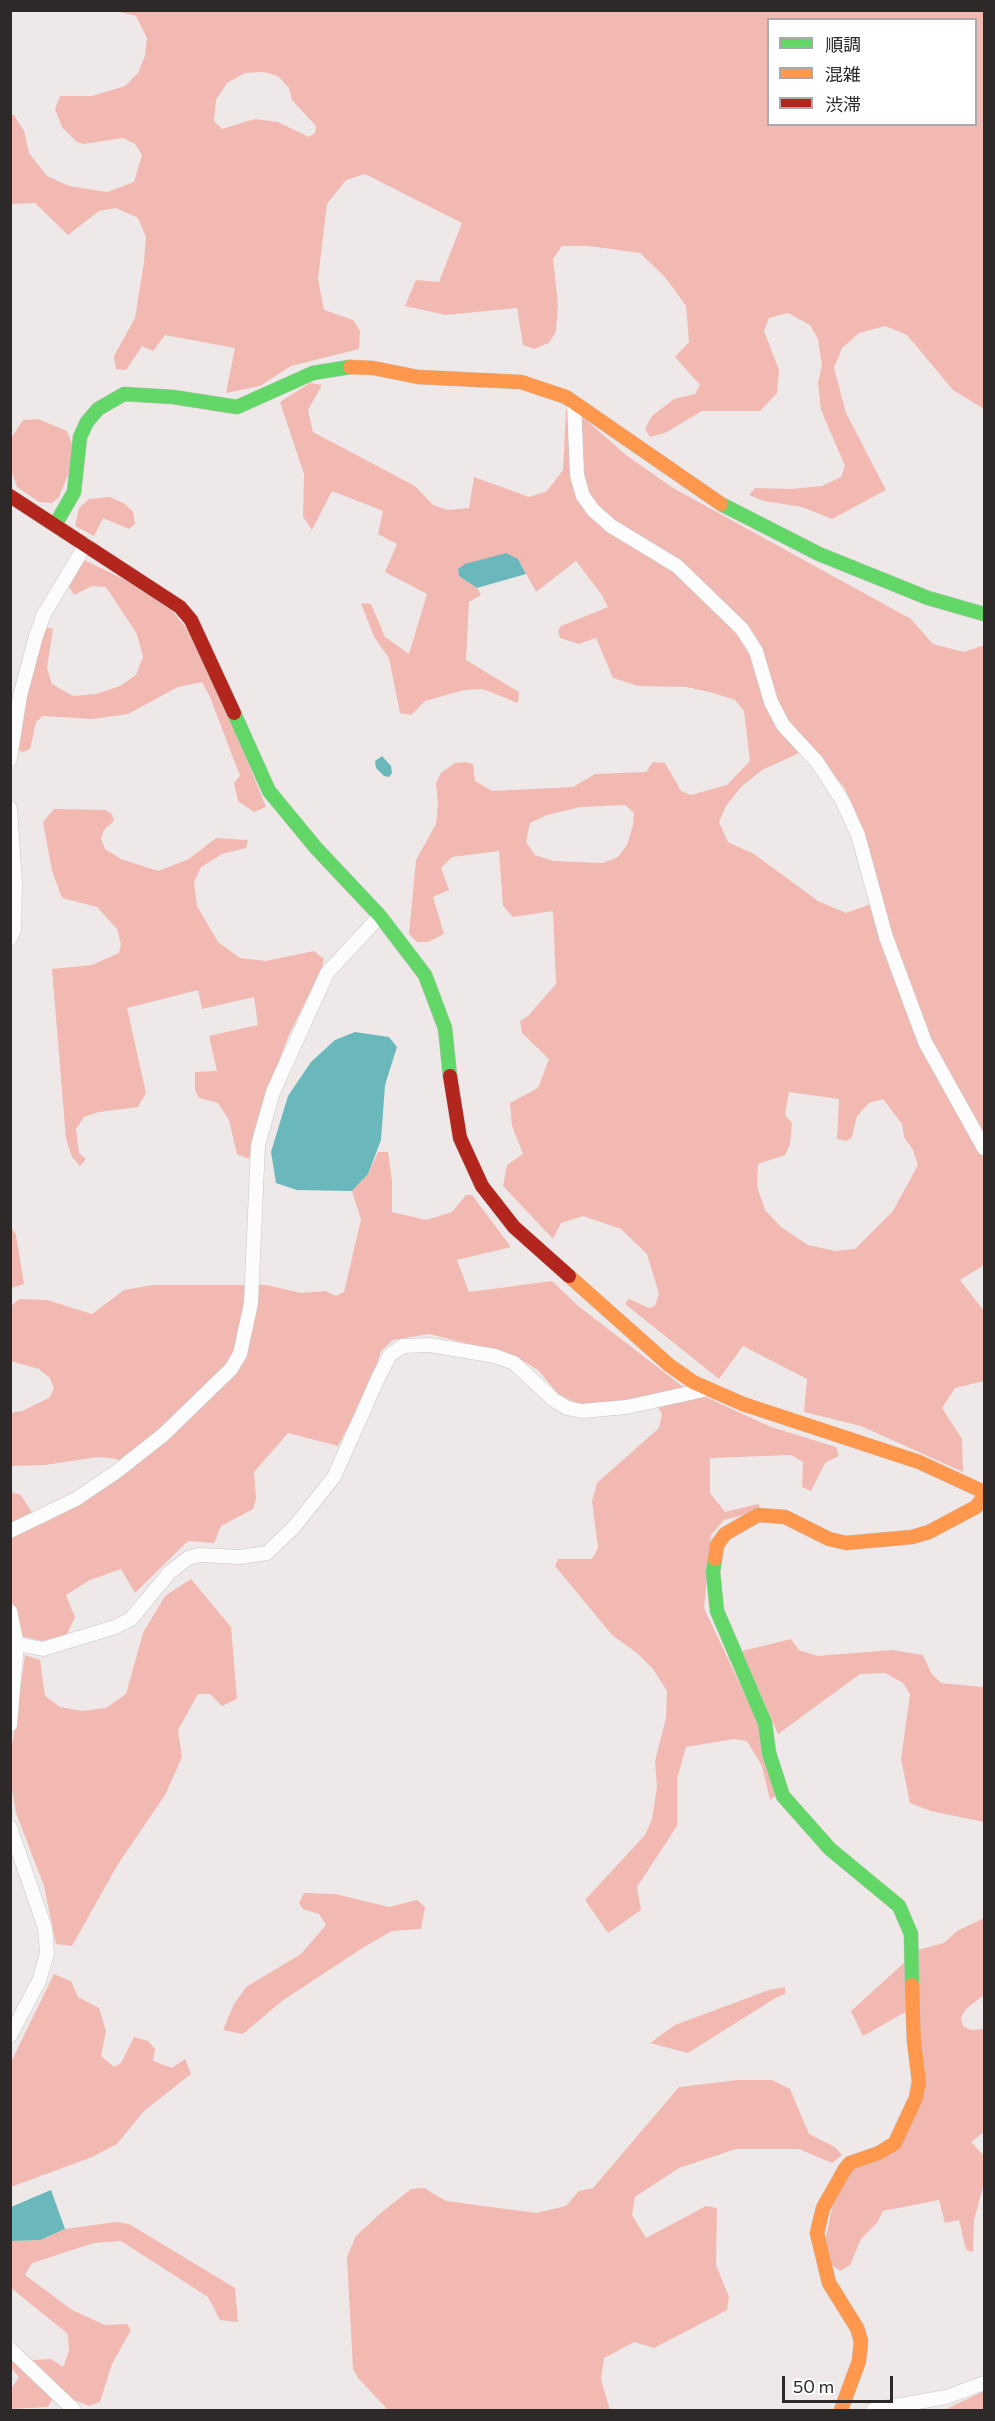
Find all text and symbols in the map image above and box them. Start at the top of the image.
legend [767,18,977,126]
text: 順調 [825,33,861,55]
text: 混雑 [825,63,861,85]
text: 渋滞 [825,93,861,115]
scale bar [785,2364,896,2402]
text: 50 m [793,2375,834,2397]

